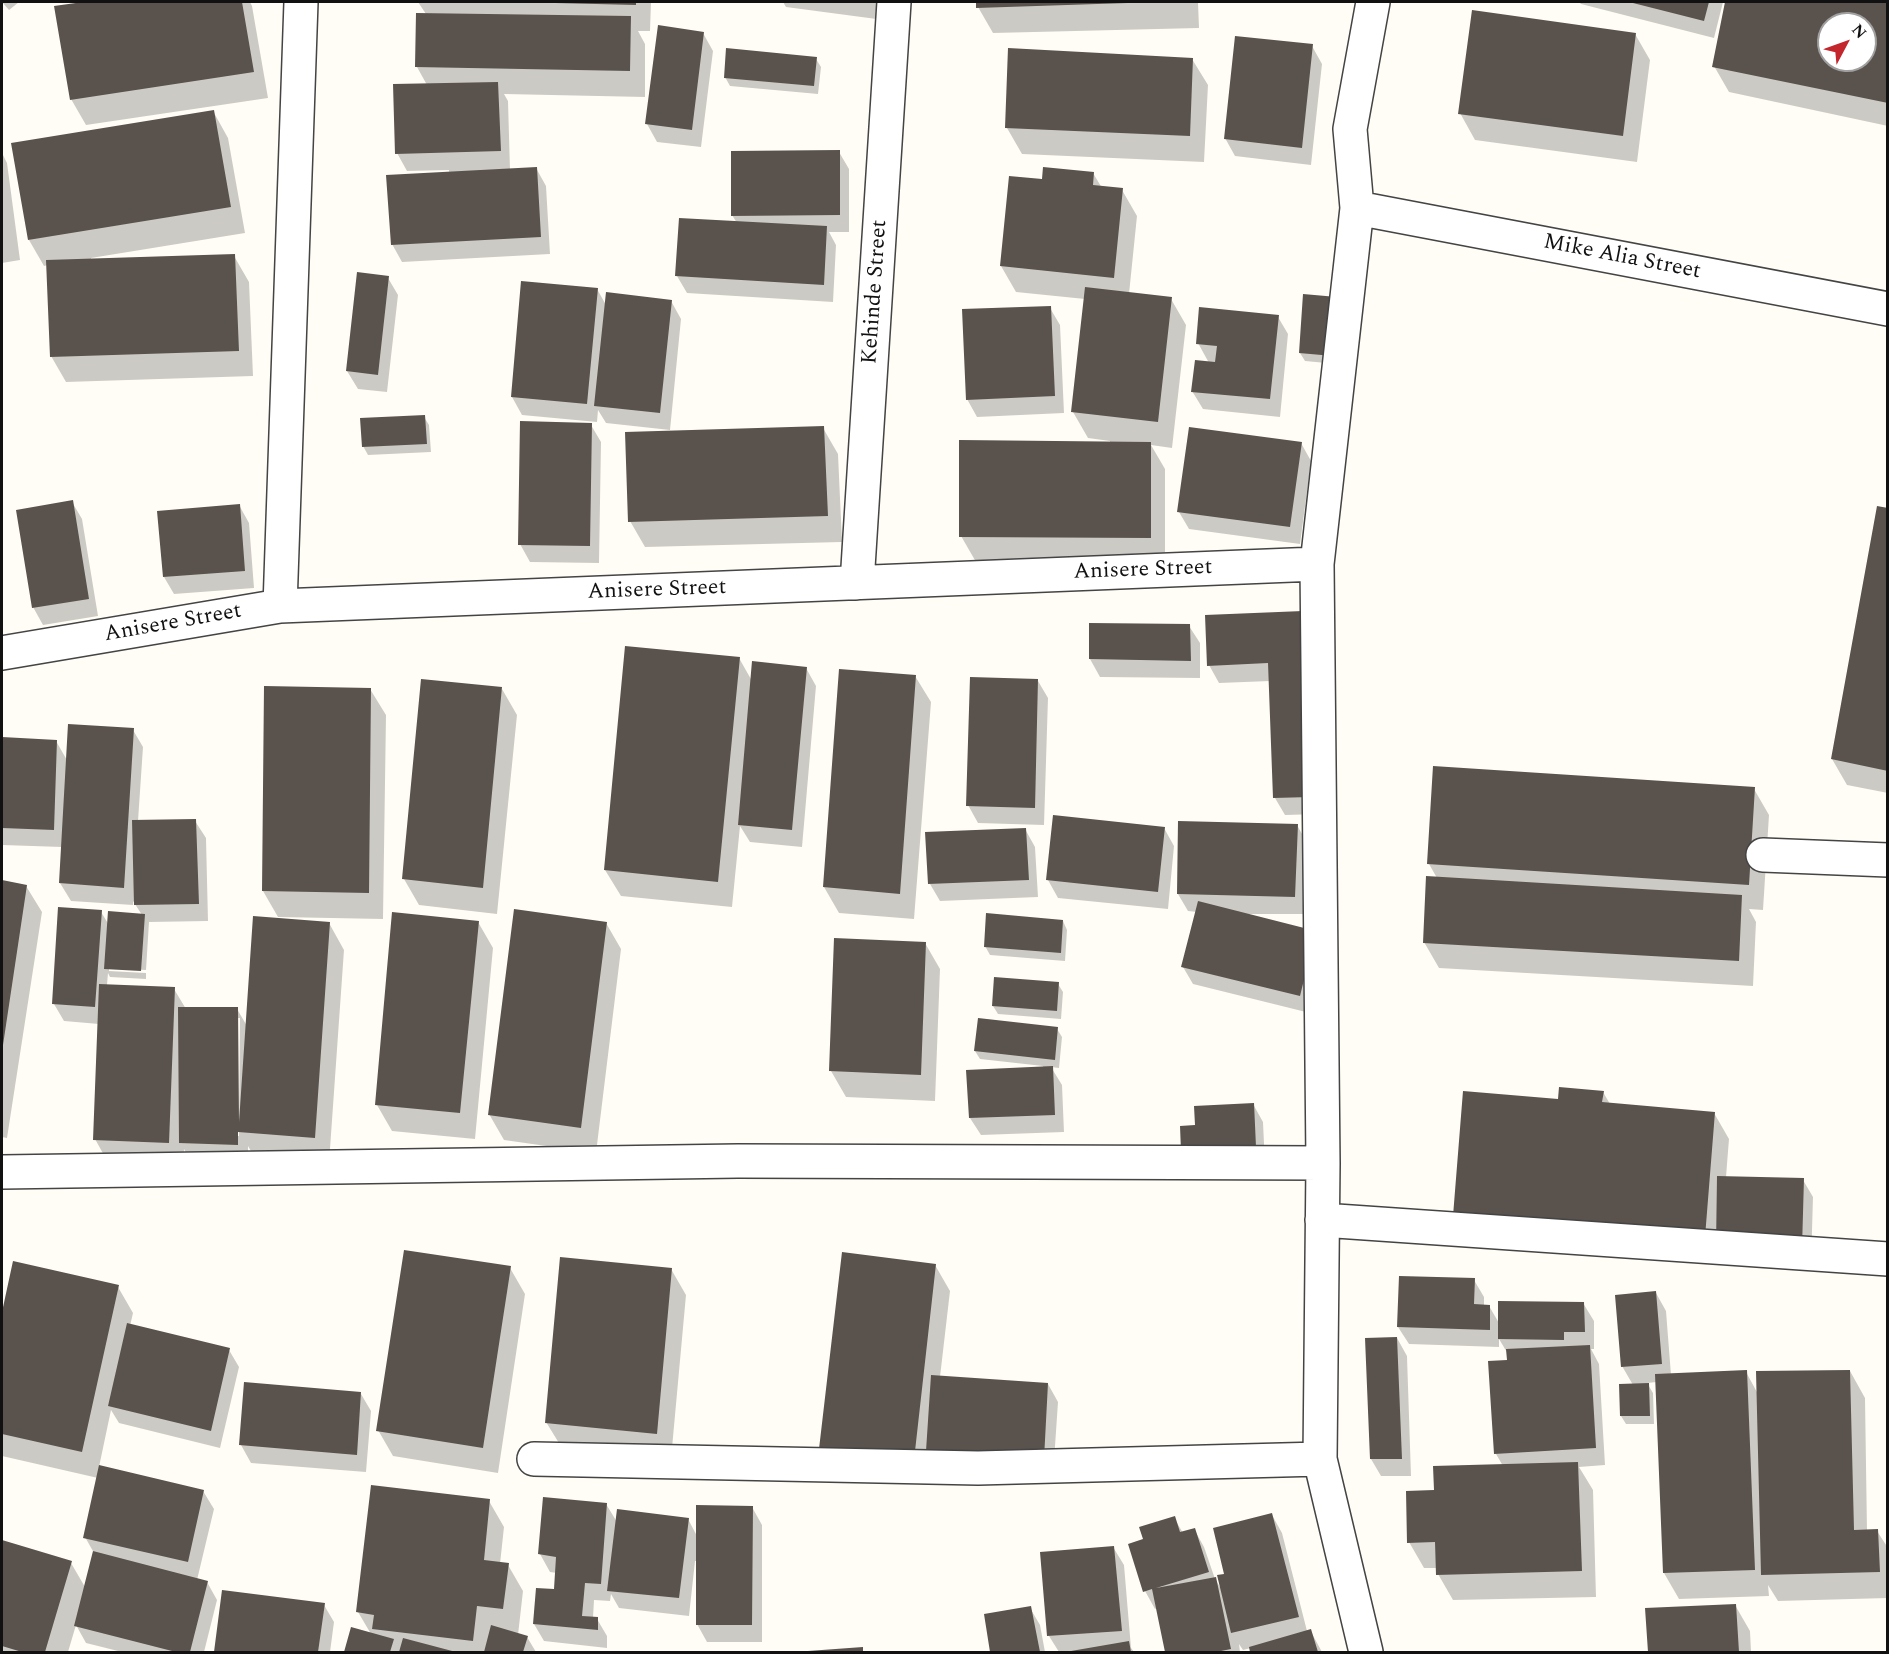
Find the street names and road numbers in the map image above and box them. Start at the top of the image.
street label: Kehinde Street [858,219,894,365]
street label: Mike Alia Street [1541,230,1703,286]
street label: Anisere Street [1073,555,1213,587]
street label: Anisere Street [587,575,727,607]
street label: Anisere Street [102,599,244,649]

